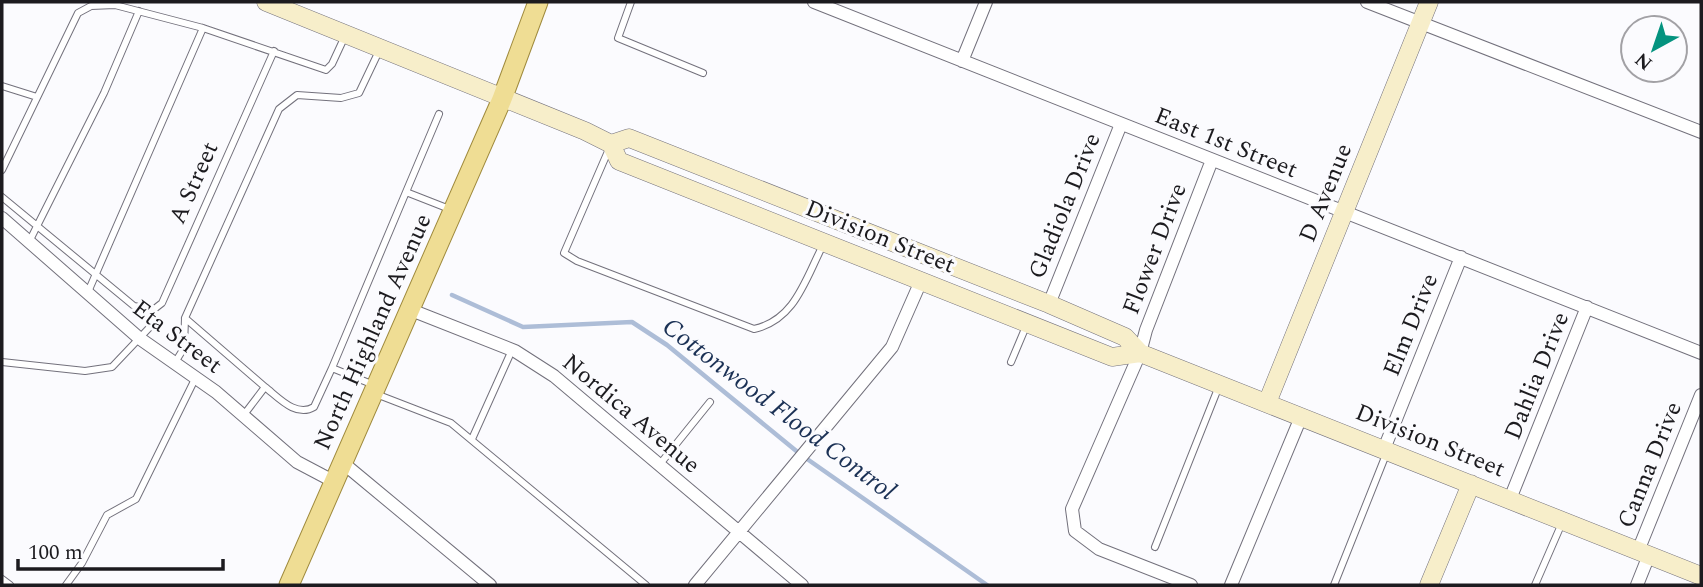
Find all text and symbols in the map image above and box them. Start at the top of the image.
north arrow [1619,14,1689,84]
text: N [1629,45,1659,77]
street label: East 1st Street [1149,98,1303,188]
street label: Gladiola Drive [1019,128,1111,284]
street label: A Street [160,136,228,230]
street label: D Avenue [1290,138,1362,248]
street label: Flower Drive [1113,178,1197,320]
street label: Division Street [800,191,960,283]
street label: North Highland Avenue [305,208,441,456]
street label: Elm Drive [1374,268,1448,382]
street label: Eta Street [124,291,230,383]
water label: Cottonwood Flood Control [653,307,905,511]
street label: Dahlia Drive [1495,307,1579,445]
street label: Nordica Avenue [554,345,708,483]
street label: Division Street [1350,395,1510,487]
street label: Canna Drive [1608,396,1692,534]
scale bar [18,528,222,572]
text: 100 m [28,537,83,569]

